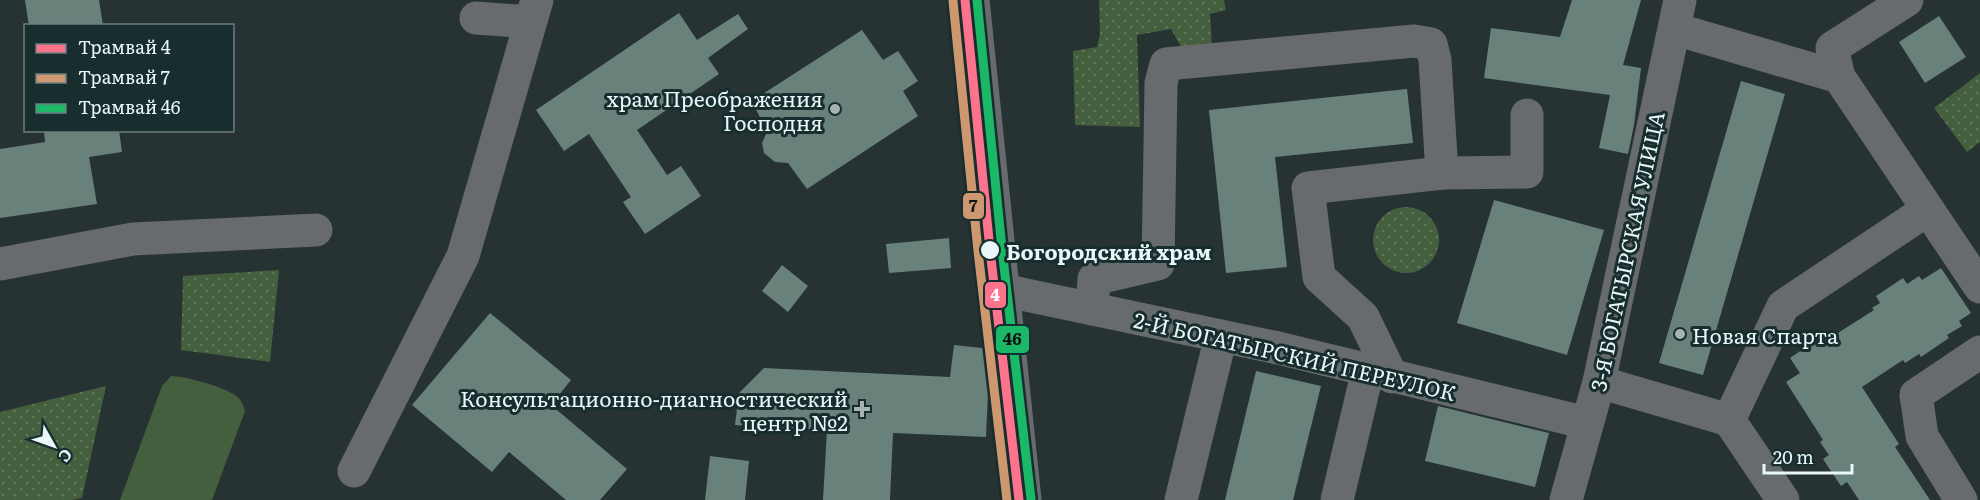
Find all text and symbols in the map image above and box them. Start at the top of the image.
legend [24,24,234,132]
text: Трамвай 4 [78,33,171,60]
text: Трамвай 7 [78,63,170,90]
place label: храм Преображения Господня [607,82,823,137]
text: Трамвай 46 [78,93,181,120]
marker: храм Преображения Господня [828,102,842,116]
street label: 3-Я БОГАТЫРСКАЯ УЛИЦА [1581,108,1671,394]
line badge: 7 [962,192,985,220]
text: 7 [969,193,978,217]
place label: Богородский храм [1006,235,1211,266]
marker: Богородский храм [979,239,1001,261]
line badge: 4 [984,281,1007,309]
text: 4 [990,282,1000,306]
street label: 2-Й БОГАТЫРСКИЙ ПЕРЕУЛОК [1131,303,1460,407]
place label: Новая Спарта [1692,319,1839,350]
line badge: 46 [995,325,1030,354]
text: 46 [1003,326,1022,350]
marker: Новая Спарта [1673,327,1687,341]
place label: Консультационно-диагностический центр №2 [460,382,848,437]
marker: Консультационно-диагностический центр №2 [853,400,871,418]
north arrow [24,416,84,476]
scale bar [1764,437,1852,475]
text: 20 m [1773,443,1814,470]
text: С [53,444,79,468]

